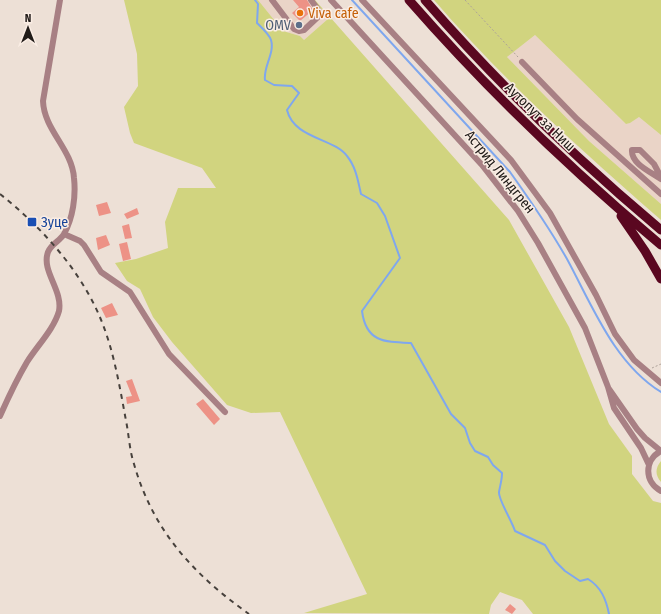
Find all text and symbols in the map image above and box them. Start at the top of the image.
place label: Viva cafe [308,5,359,22]
north arrow [8,8,48,48]
marker: Viva cafe [295,8,305,18]
text: N [25,12,31,25]
place label: OMV [265,17,292,34]
marker: OMV [294,20,304,30]
street label: Аутопут за Ниш [501,79,579,155]
street label: Астрид Линдгрен [461,127,539,217]
place label: Зуце [41,214,68,231]
marker: Зуце [26,216,38,228]

